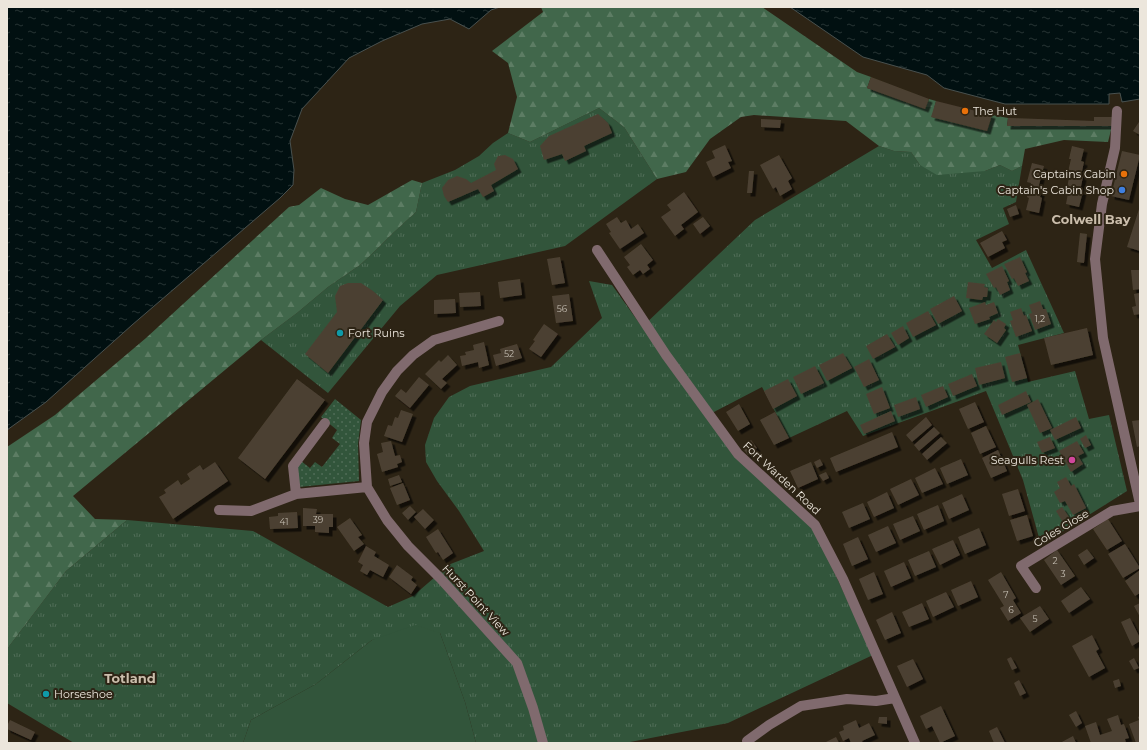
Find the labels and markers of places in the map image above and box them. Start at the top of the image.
place label: The Hut [973,104,1018,118]
marker: The Hut [960,106,970,116]
place label: Captains Cabin [1033,167,1116,181]
marker: Captains Cabin [1119,169,1129,179]
place label: Captain's Cabin Shop [997,183,1114,197]
marker: Captain's Cabin Shop [1117,185,1127,195]
place label: Fort Ruins [348,326,405,340]
marker: Fort Ruins [335,328,345,338]
place label: Seagulls Rest [991,453,1065,467]
marker: Seagulls Rest [1067,455,1077,465]
place label: Horseshoe [54,687,113,701]
marker: Horseshoe [41,689,51,699]

